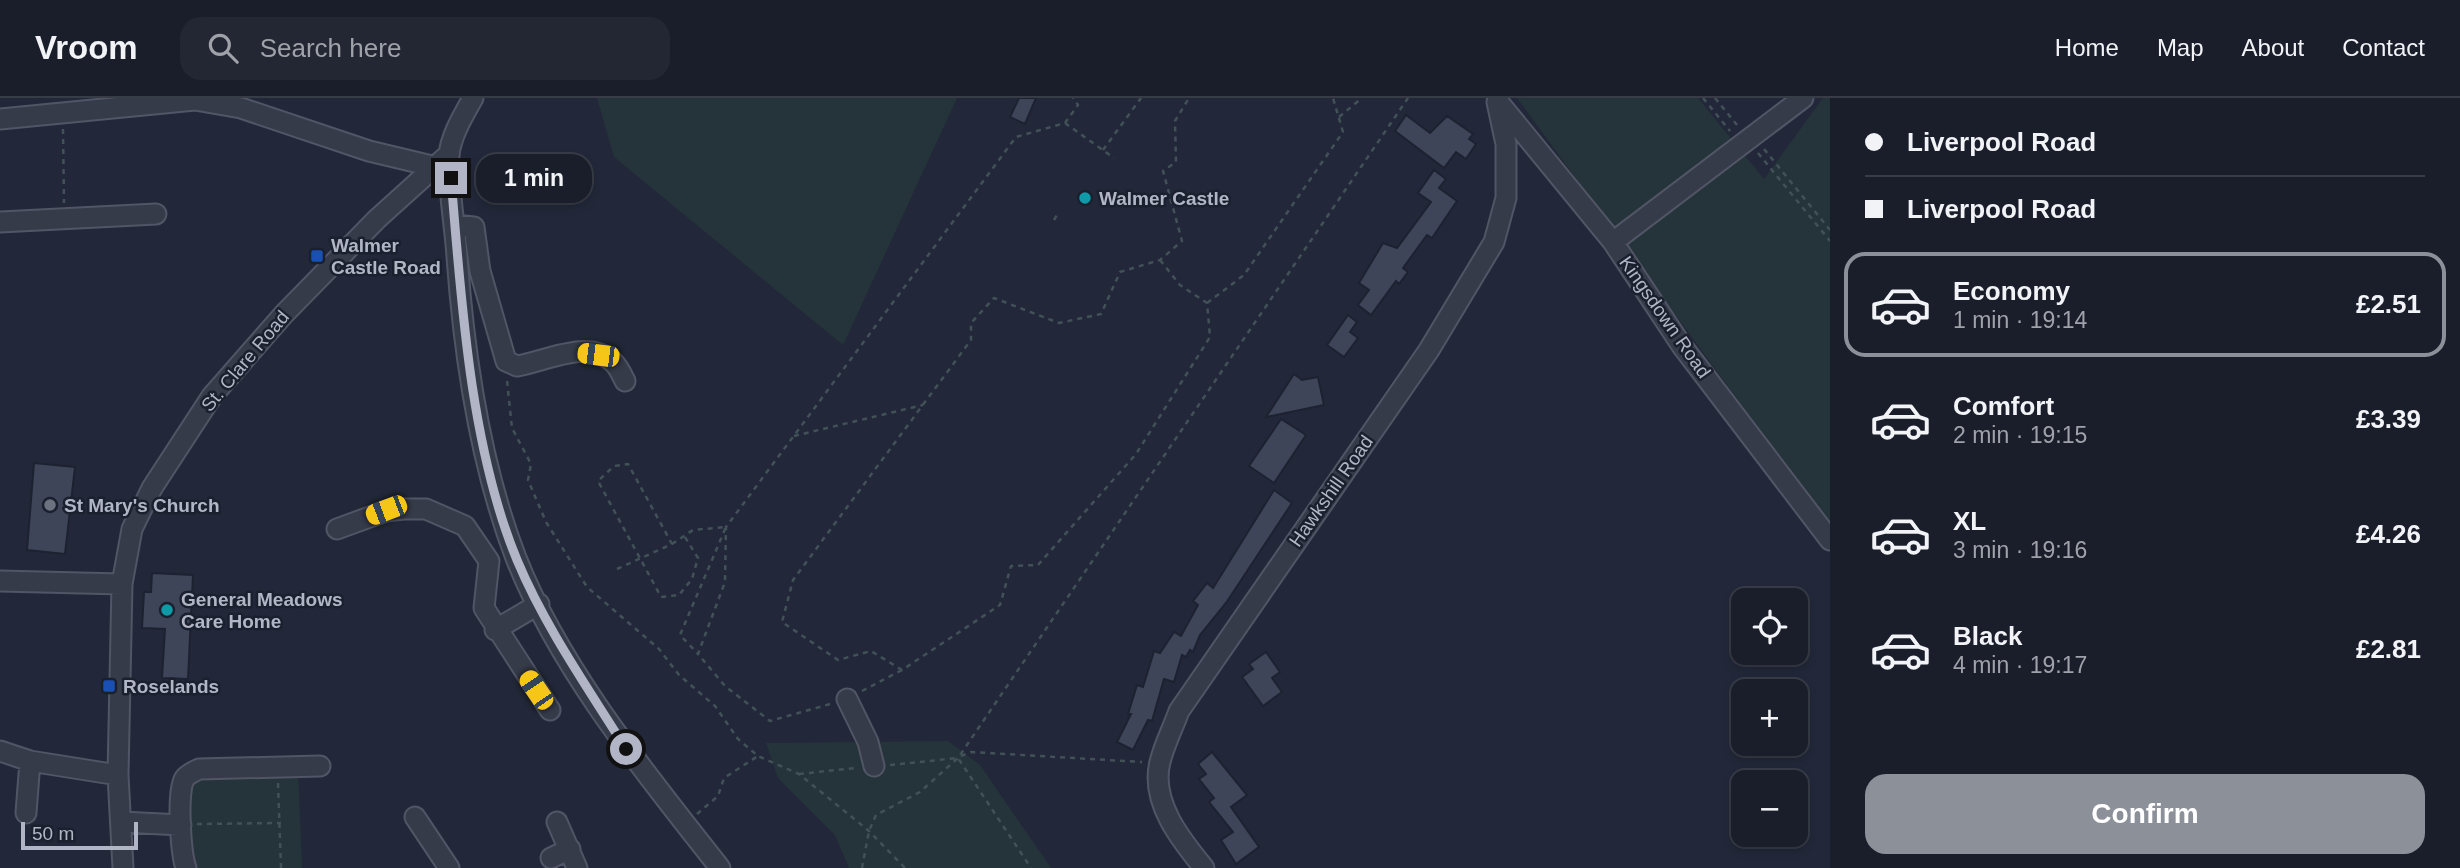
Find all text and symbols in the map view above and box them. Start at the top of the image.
search box [180,17,670,80]
text: Vroom [35,29,138,66]
icon: search [204,29,242,67]
text: Search here [260,33,401,63]
text: Home [2055,34,2119,61]
text: Map [2157,34,2204,61]
text: About [2242,34,2304,61]
text: Contact [2342,34,2425,61]
text: Liverpool Road [1907,127,2096,157]
callout: 1 min [476,154,591,202]
route end [435,162,467,194]
text: 1 min [504,165,564,191]
place label: Walmer Castle [1099,188,1229,209]
marker: Walmer Castle [1077,190,1093,206]
text: Liverpool Road [1907,194,2096,224]
place label: Walmer Castle Road [331,235,441,278]
marker: Walmer Castle Road [309,248,325,264]
street label: Kingsdown Road [1615,252,1715,382]
icon: car [1869,273,1932,336]
text: Economy [1953,276,2070,306]
text: £2.51 [2356,289,2421,319]
street label: St. Clare Road [197,307,293,415]
text: 1 min · 19:14 [1953,307,2087,333]
car [576,342,621,368]
icon: car [1869,388,1932,451]
text: Comfort [1953,391,2054,421]
text: £3.39 [2356,404,2421,434]
text: 2 min · 19:15 [1953,422,2087,448]
street label: Hawkshill Road [1285,431,1377,551]
car [363,493,410,527]
place label: St Mary's Church [64,495,220,516]
marker: St Mary's Church [42,497,58,513]
icon: car [1869,503,1932,566]
text: XL [1953,506,1986,536]
text: £4.26 [2356,519,2421,549]
text: 3 min · 19:16 [1953,537,2087,563]
map controls [1731,588,1808,847]
button: locate [1731,588,1808,665]
place label: General Meadows Care Home [181,589,343,632]
marker: General Meadows Care Home [159,602,175,618]
icon: car [1869,618,1932,681]
text: Black [1953,621,2022,651]
text: £2.81 [2356,634,2421,664]
text: 4 min · 19:17 [1953,652,2087,678]
car [516,667,557,713]
place label: Roselands [123,676,219,697]
marker: Roselands [101,678,117,694]
button: + [1731,679,1808,756]
route start [610,733,642,765]
button: − [1731,770,1808,847]
button: Confirm [1865,774,2425,854]
scale bar [21,819,138,851]
text: 50 m [32,823,74,844]

